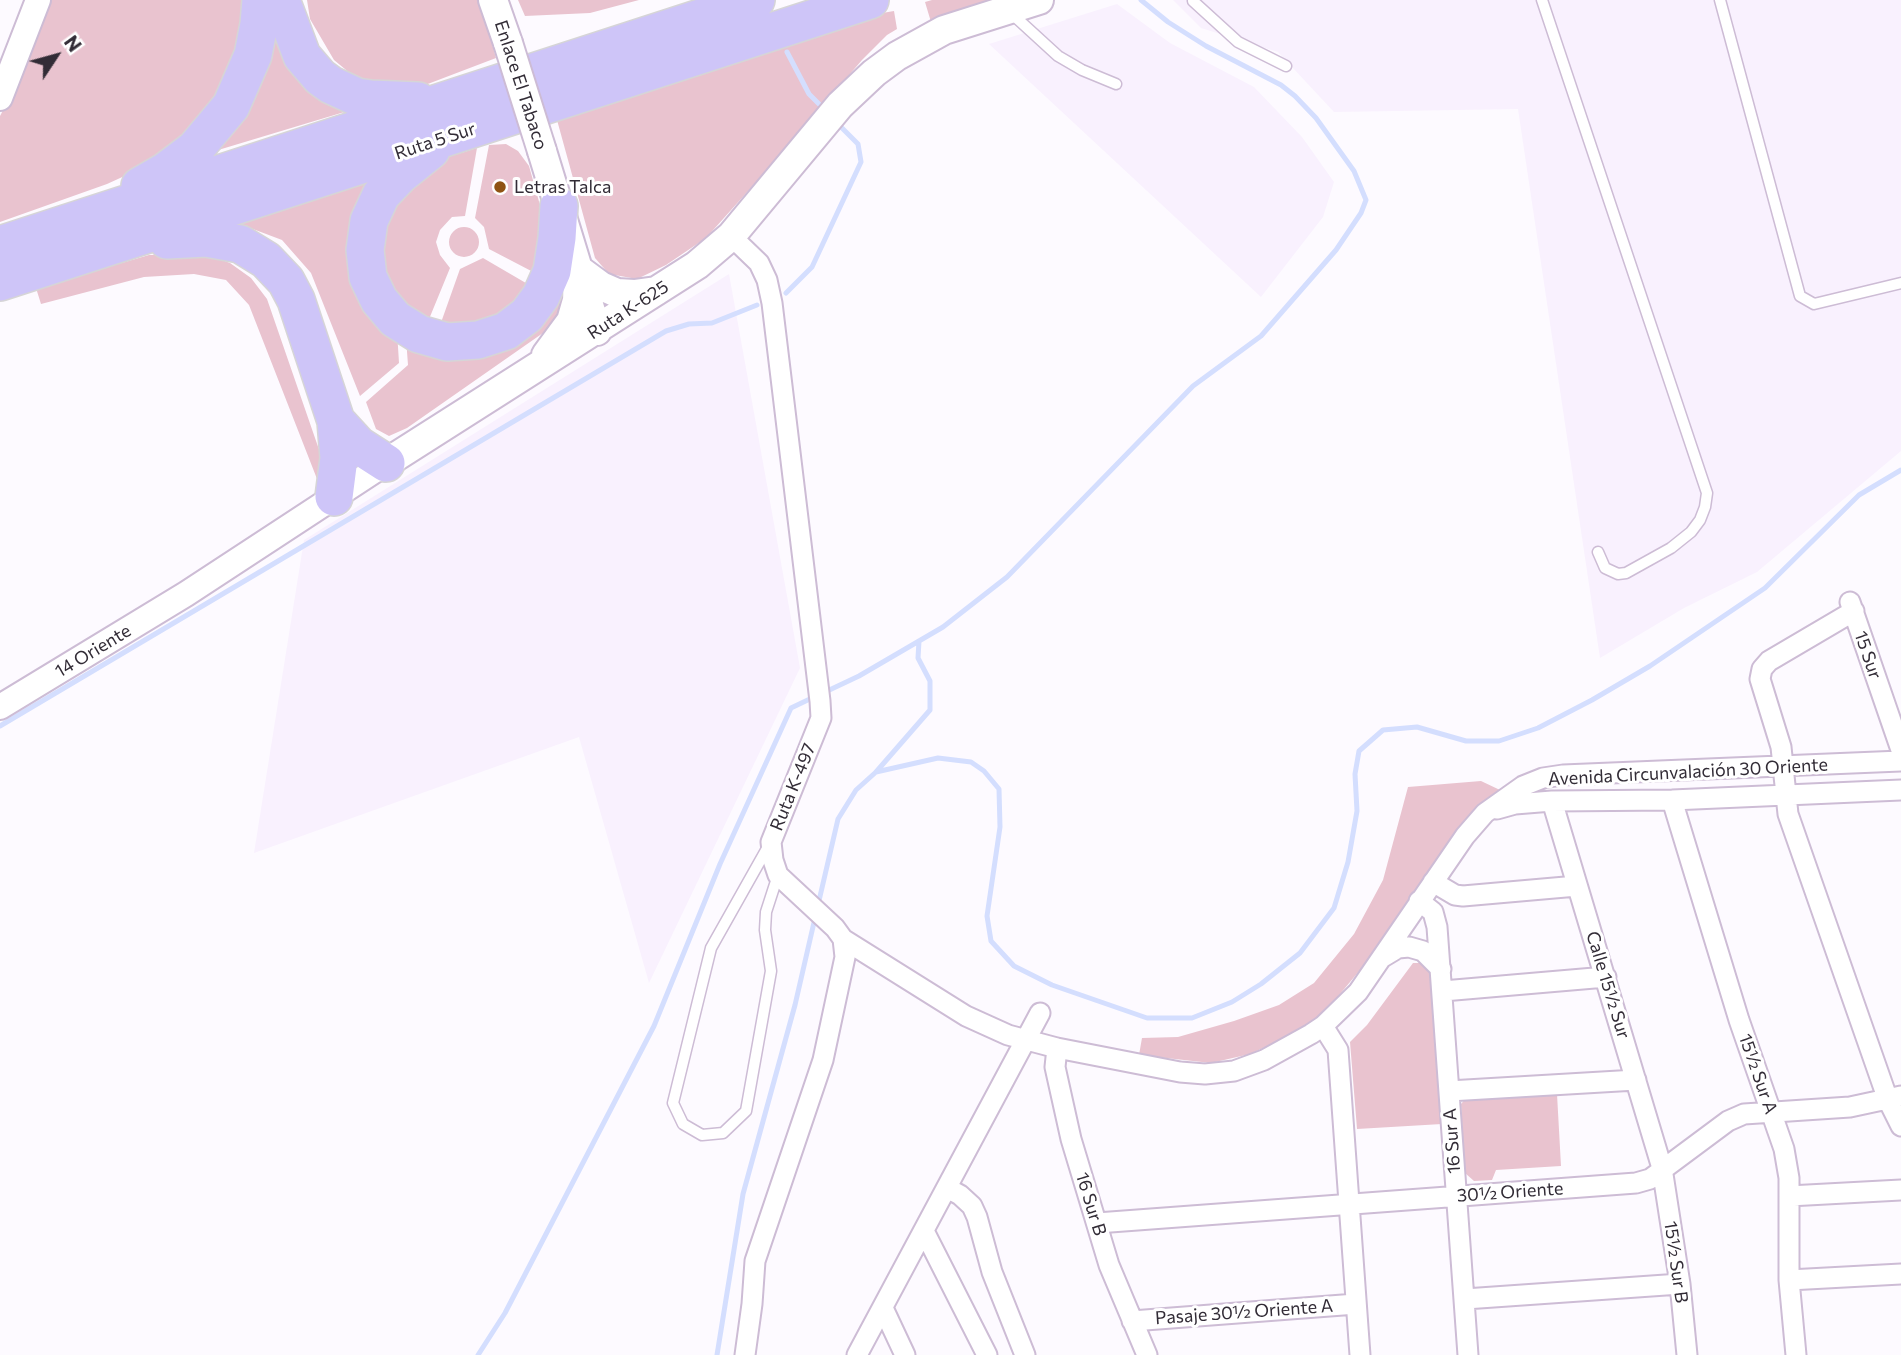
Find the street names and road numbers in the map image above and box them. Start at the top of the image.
street label: Enlace El Tabaco [490,18,552,152]
street label: Ruta 5 Sur [392,118,478,164]
street label: Ruta K-625 [583,276,673,344]
street label: 14 Oriente [51,620,135,682]
street label: 15 Sur [1850,628,1886,682]
street label: Ruta K-497 [766,740,820,834]
street label: Avenida Circunvalación 30 Oriente [1547,754,1829,790]
street label: Calle 15½ Sur [1581,929,1635,1041]
street label: 15½ Sur A [1734,1031,1782,1117]
street label: 16 Sur A [1439,1107,1465,1175]
street label: 16 Sur B [1071,1170,1111,1238]
street label: 30½ Oriente [1456,1178,1564,1206]
street label: 15½ Sur B [1660,1220,1692,1304]
street label: Pasaje 30½ Oriente A [1154,1295,1334,1329]

